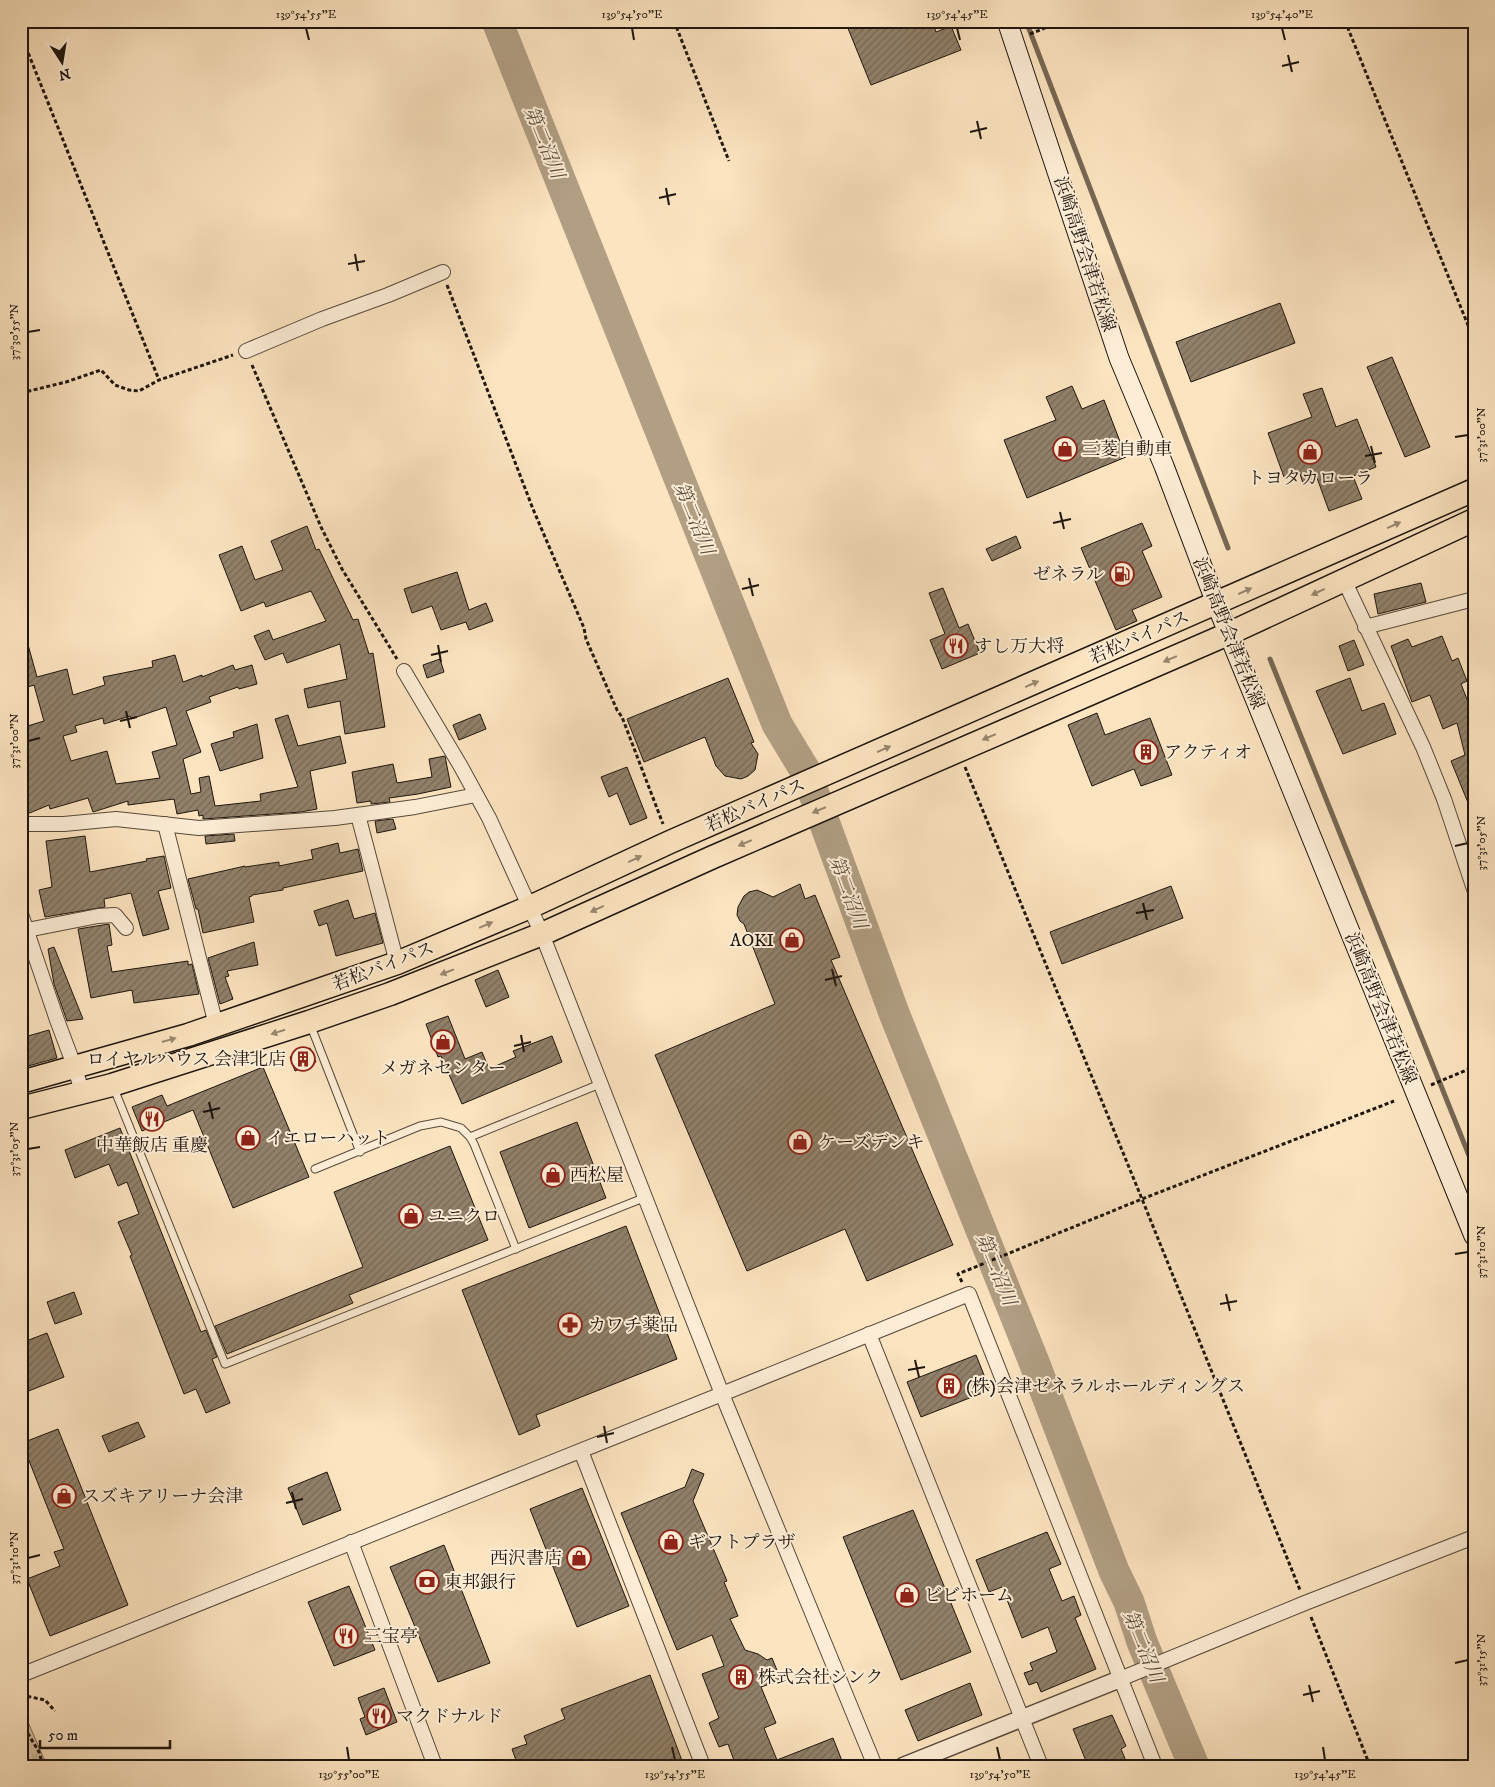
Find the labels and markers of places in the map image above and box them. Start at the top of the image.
shop icon: 三菱自動車 [1052,436,1078,462]
place label: 三菱自動車 [1082,439,1172,461]
shop icon: トヨタカローラ [1297,439,1323,465]
place label: トヨタカローラ [1247,468,1373,490]
fuel station icon: ゼネラル [1109,561,1135,587]
place label: ゼネラル [1033,564,1104,586]
restaurant icon: すし万大将 [943,633,969,659]
place label: すし万大将 [974,636,1064,658]
building icon: アクティオ [1133,739,1159,765]
place label: アクティオ [1164,742,1252,764]
shop icon: AOKI [779,927,805,953]
place label: AOKI [730,930,774,952]
shop icon: メガネセンター [430,1029,456,1055]
building icon: ロイヤルハウス 会津北店 [290,1046,316,1072]
place label: ロイヤルハウス 会津北店 [87,1049,286,1071]
place label: メガネセンター [380,1058,506,1080]
restaurant icon: 中華飯店 重慶 [139,1106,165,1132]
shop icon: イエローハット [235,1125,261,1151]
place label: イエローハット [266,1128,390,1150]
shop icon: ケーズデンキ [787,1129,813,1155]
place label: ケーズデンキ [818,1132,924,1154]
place label: 中華飯店 重慶 [96,1135,208,1157]
shop icon: 西松屋 [540,1162,566,1188]
place label: 西松屋 [570,1165,624,1187]
shop icon: ユニクロ [398,1203,424,1229]
place label: ユニクロ [428,1206,500,1228]
pharmacy icon: カワチ薬品 [557,1312,583,1338]
place label: カワチ薬品 [588,1315,678,1337]
building icon: (株)会津ゼネラルホールディングス [936,1373,962,1399]
place label: (株)会津ゼネラルホールディングス [966,1376,1245,1398]
shop icon: スズキアリーナ会津 [51,1483,77,1509]
place label: スズキアリーナ会津 [82,1486,243,1508]
shop icon: ギフトプラザ [658,1529,684,1555]
place label: ギフトプラザ [688,1532,795,1554]
shop icon: 西沢書店 [566,1545,592,1571]
place label: 西沢書店 [490,1548,562,1570]
bank icon: 東邦銀行 [414,1569,440,1595]
place label: 東邦銀行 [444,1572,516,1594]
shop icon: ビビホーム [894,1582,920,1608]
place label: ビビホーム [924,1585,1014,1607]
restaurant icon: 三宝亭 [333,1623,359,1649]
place label: 三宝亭 [364,1626,418,1648]
building icon: 株式会社シンク [728,1664,754,1690]
place label: 株式会社シンク [758,1667,883,1689]
restaurant icon: マクドナルド [366,1703,392,1729]
place label: マクドナルド [396,1706,503,1728]

